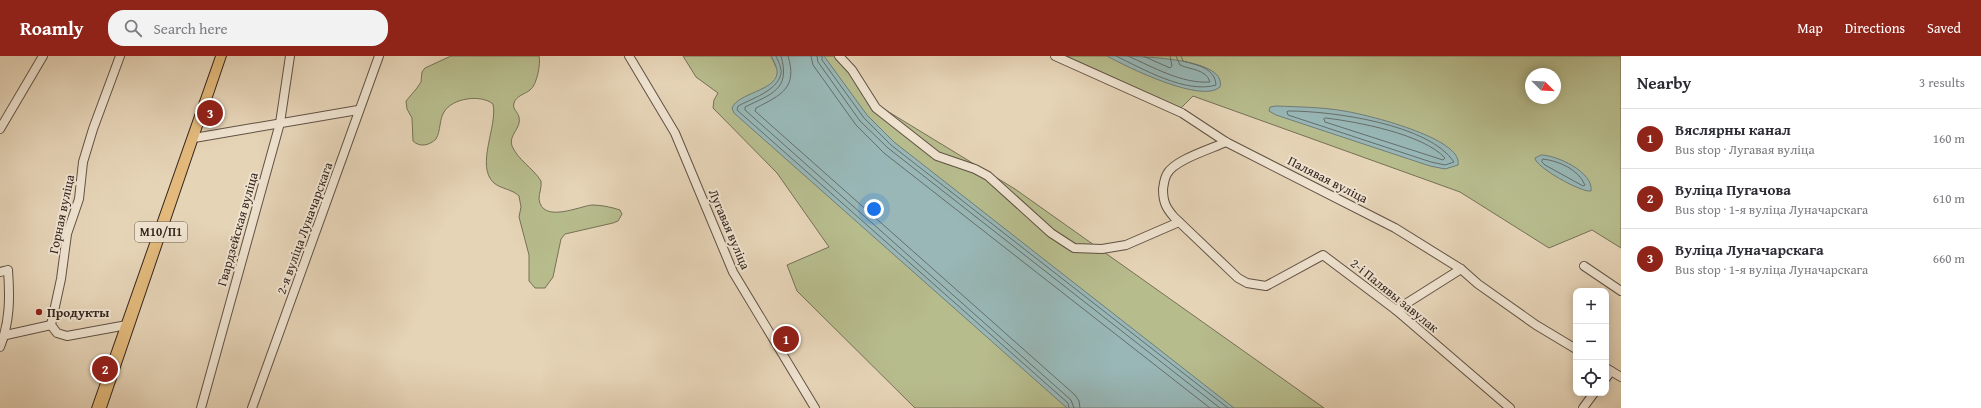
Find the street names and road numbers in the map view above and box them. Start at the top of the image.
street label: Палявая вуліца [1284,151,1372,208]
street label: 2-я вуліца Луначарскага [272,159,338,297]
street label: Гвардзейская вуліца [212,169,263,288]
street label: Горная вуліца [44,172,79,255]
street label: Лугавая вуліца [704,186,755,273]
road number: М10/П1 [135,222,187,242]
street label: 2-і Палявы завулак [1346,254,1443,337]

